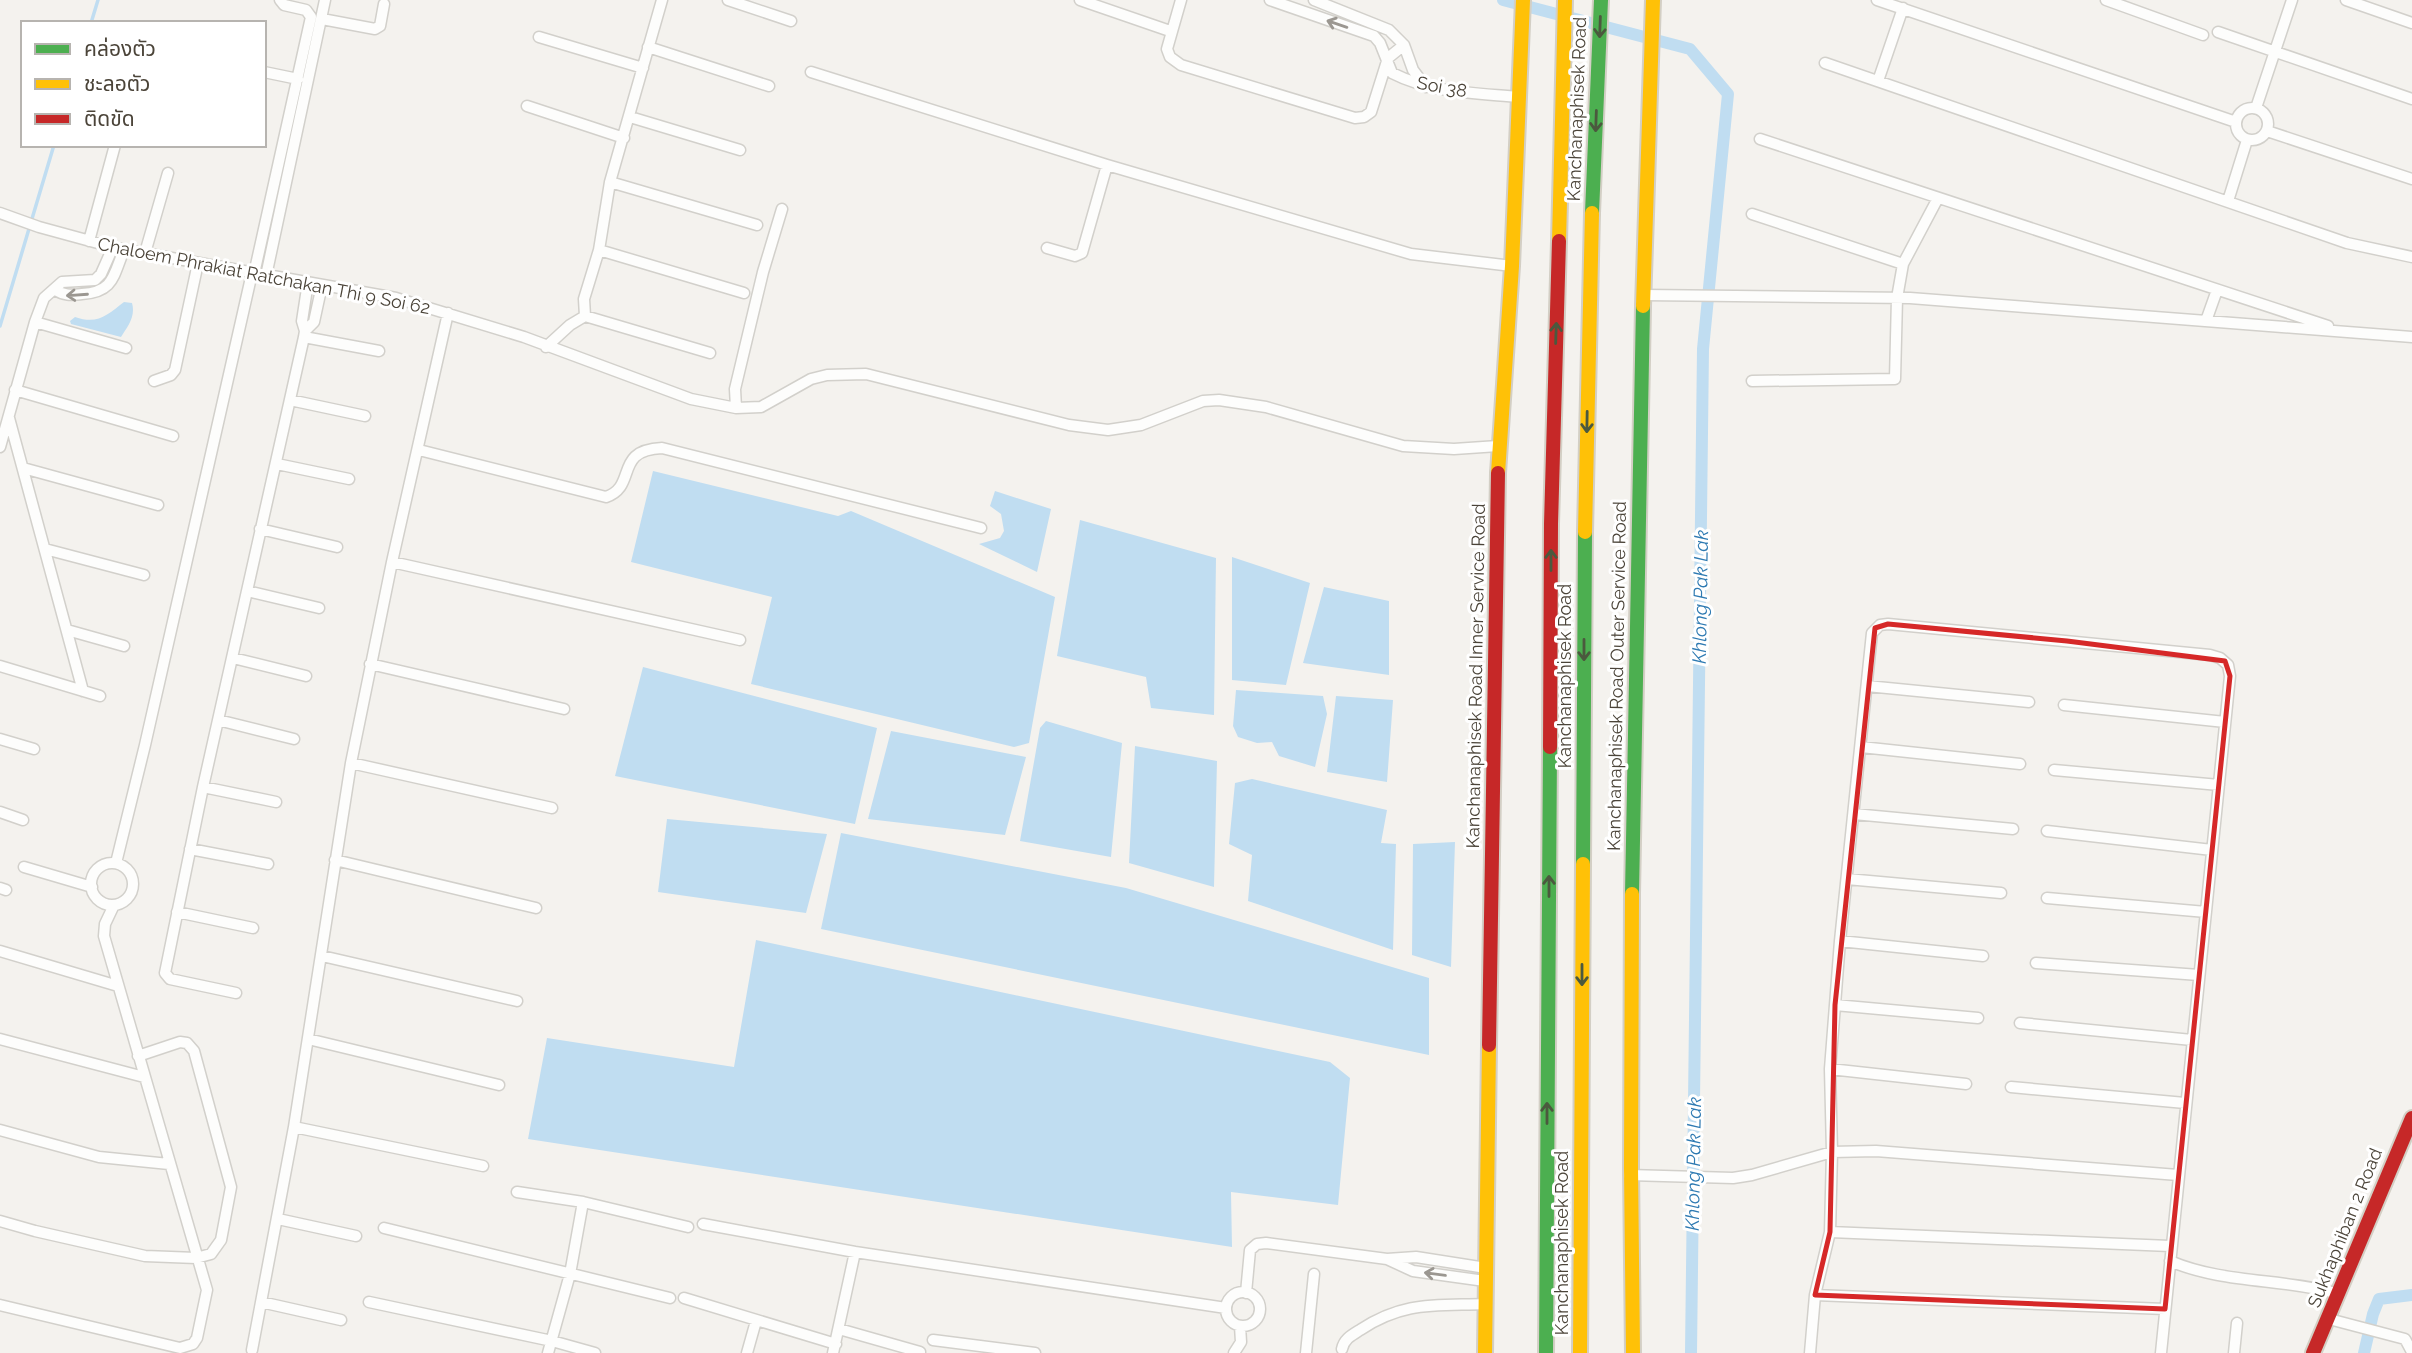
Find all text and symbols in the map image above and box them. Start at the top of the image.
one-way arrow [1593,15,1606,38]
street label: Kanchanaphisek Road [1563,16,1590,202]
one-way arrow [1327,17,1349,29]
legend [21,21,266,147]
text: คล่องตัว [84,36,156,61]
text: ชะลอตัว [84,71,150,96]
street label: Soi 38 [1415,72,1469,101]
text: ติดขัด [84,106,135,131]
one-way arrow [1589,110,1603,133]
street label: Chaloem Phrakiat Ratchakan Thi 9 Soi 62 [96,233,432,318]
one-way arrow [66,288,89,301]
one-way arrow [1549,322,1563,345]
one-way arrow [1580,410,1593,433]
street label: Kanchanaphisek Road Outer Service Road [1603,501,1630,851]
street label: Kanchanaphisek Road Inner Service Road [1462,503,1489,849]
water label: Khlong Pak Lak [1688,530,1712,664]
one-way arrow [1544,549,1558,572]
street label: Kanchanaphisek Road [1554,584,1575,768]
one-way arrow [1577,638,1591,661]
one-way arrow [1542,875,1555,898]
one-way arrow [1575,963,1589,986]
water label: Khlong Pak Lak [1681,1097,1705,1231]
one-way arrow [1540,1102,1554,1125]
street label: Sukhaphiban 2 Road [2303,1145,2386,1311]
street label: Kanchanaphisek Road [1551,1151,1572,1335]
one-way arrow [1424,1267,1447,1280]

